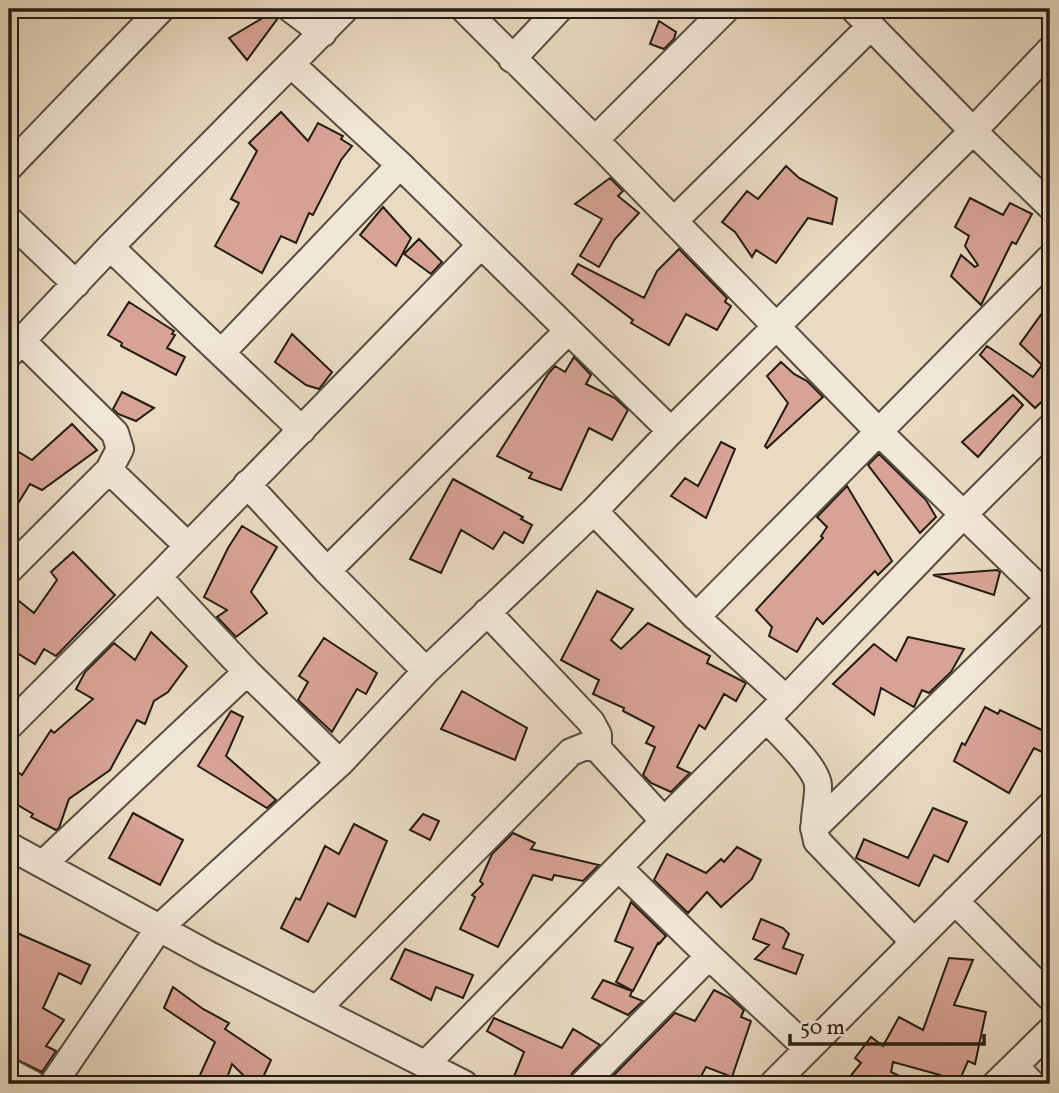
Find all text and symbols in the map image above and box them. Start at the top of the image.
scale bar [790,1002,984,1046]
text: 50 m [800,1014,845,1043]

